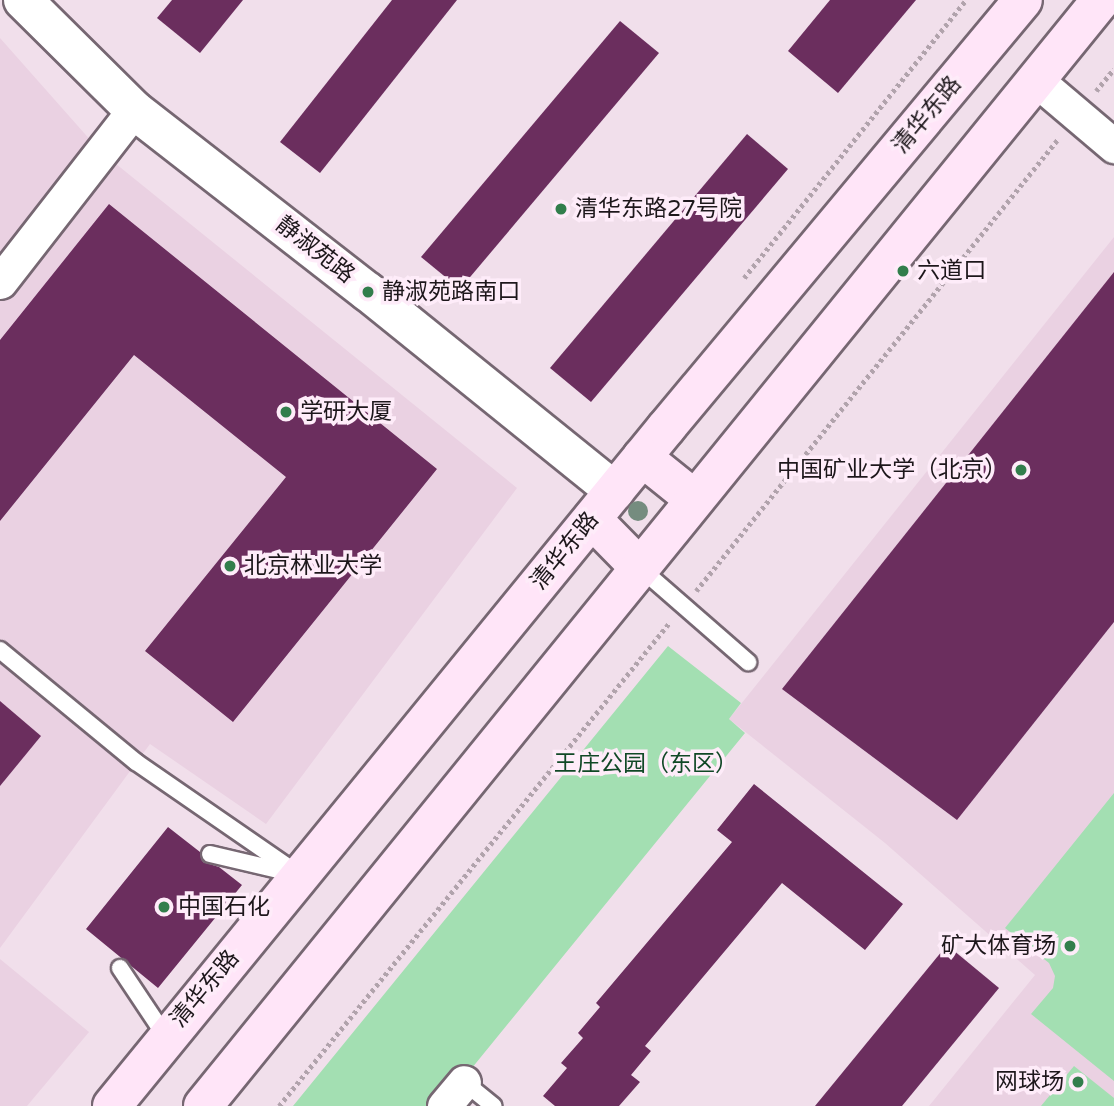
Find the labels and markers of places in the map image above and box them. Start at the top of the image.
place label: 清华东路27号院 [575,195,742,223]
marker: 清华东路27号院 [553,201,569,217]
place label: 六道口 [917,257,986,285]
marker: 六道口 [895,263,911,279]
place label: 静淑苑路南口 [382,278,520,306]
marker: 静淑苑路南口 [360,284,376,300]
place label: 学研大厦 [300,398,392,426]
marker: 学研大厦 [278,404,294,420]
place label: 中国矿业大学（北京） [777,456,1007,484]
marker: 中国矿业大学（北京） [1013,462,1029,478]
place label: 北京林业大学 [244,552,382,580]
marker: 北京林业大学 [222,558,238,574]
place label: 中国石化 [178,893,270,921]
marker: 中国石化 [156,899,172,915]
place label: 矿大体育场 [941,932,1056,960]
marker: 矿大体育场 [1062,938,1078,954]
place label: 网球场 [995,1068,1064,1096]
marker: 网球场 [1070,1074,1086,1090]

